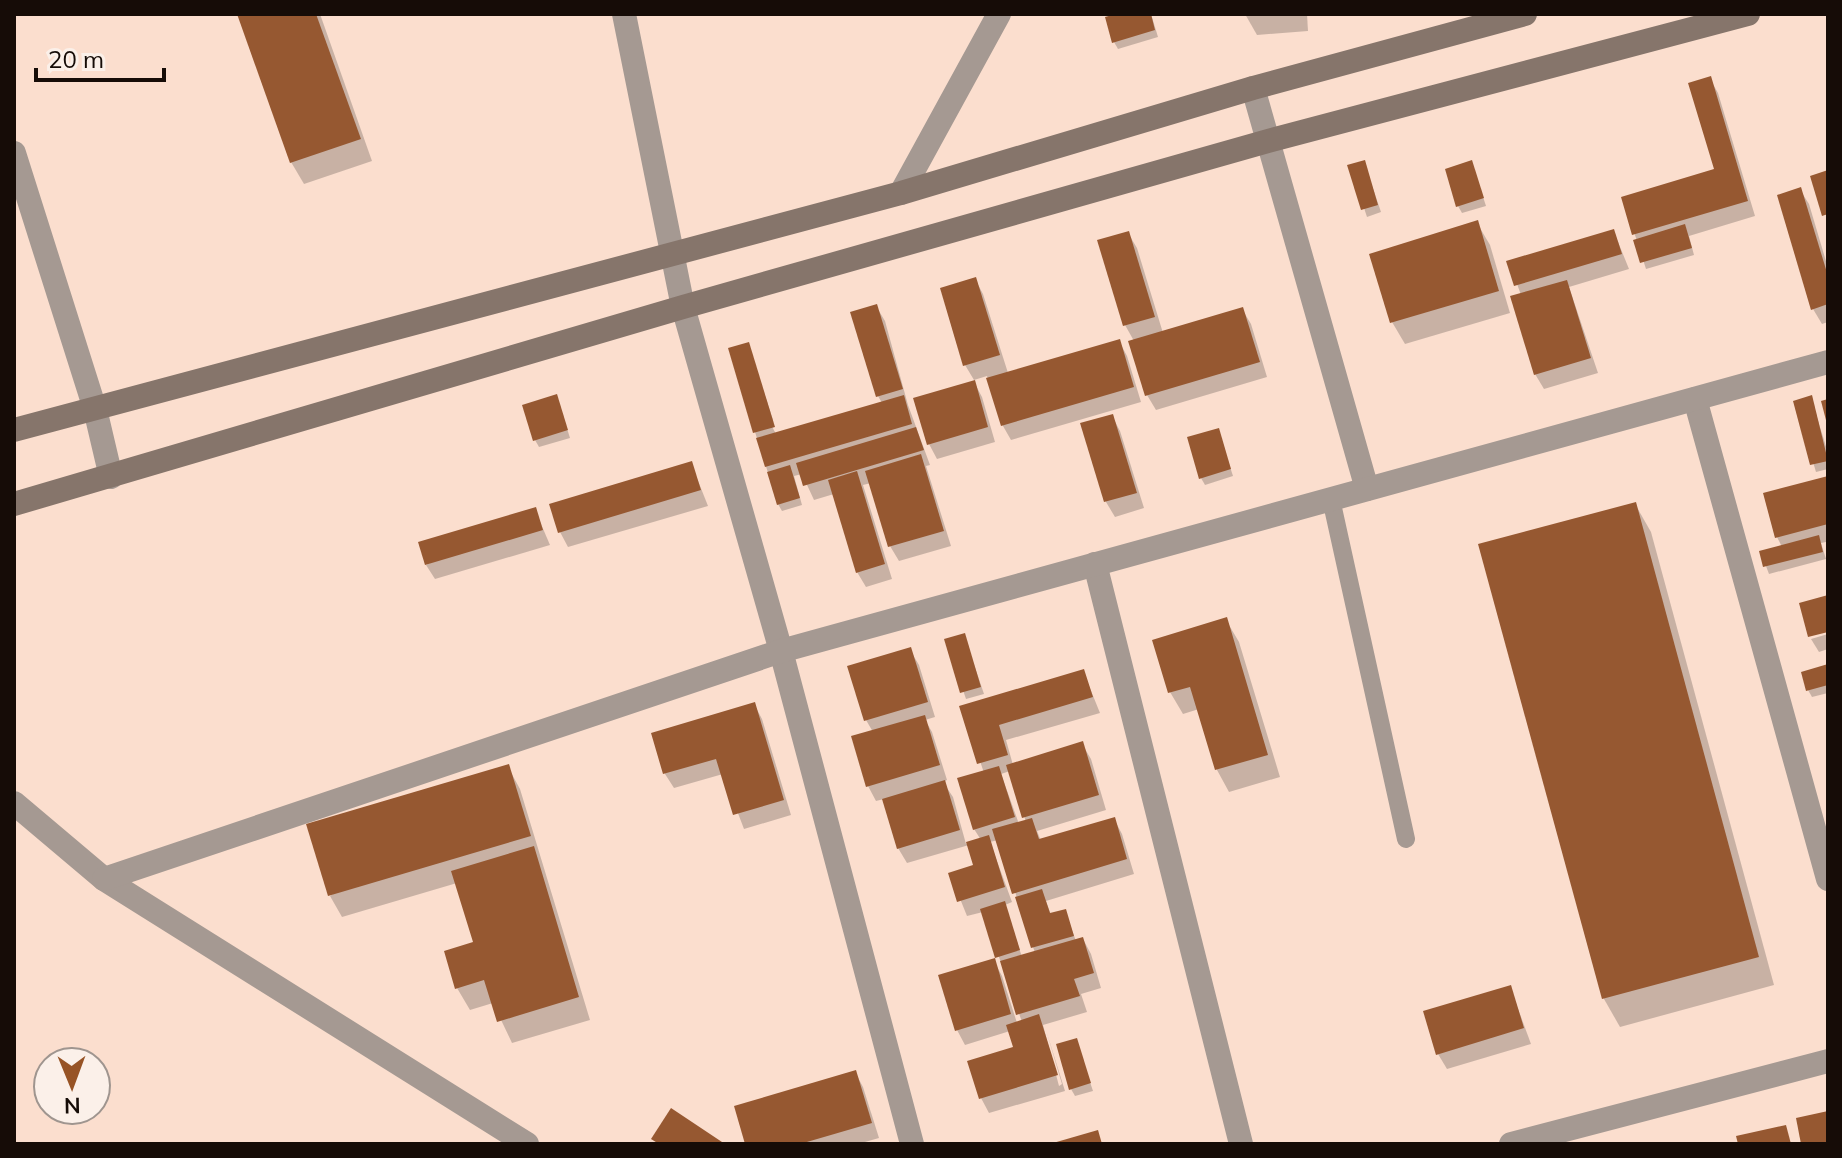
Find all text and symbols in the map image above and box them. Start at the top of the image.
scale bar [36,32,164,82]
text: 20 m [48,44,104,74]
north arrow [32,1046,112,1126]
text: N [64,1092,81,1120]

